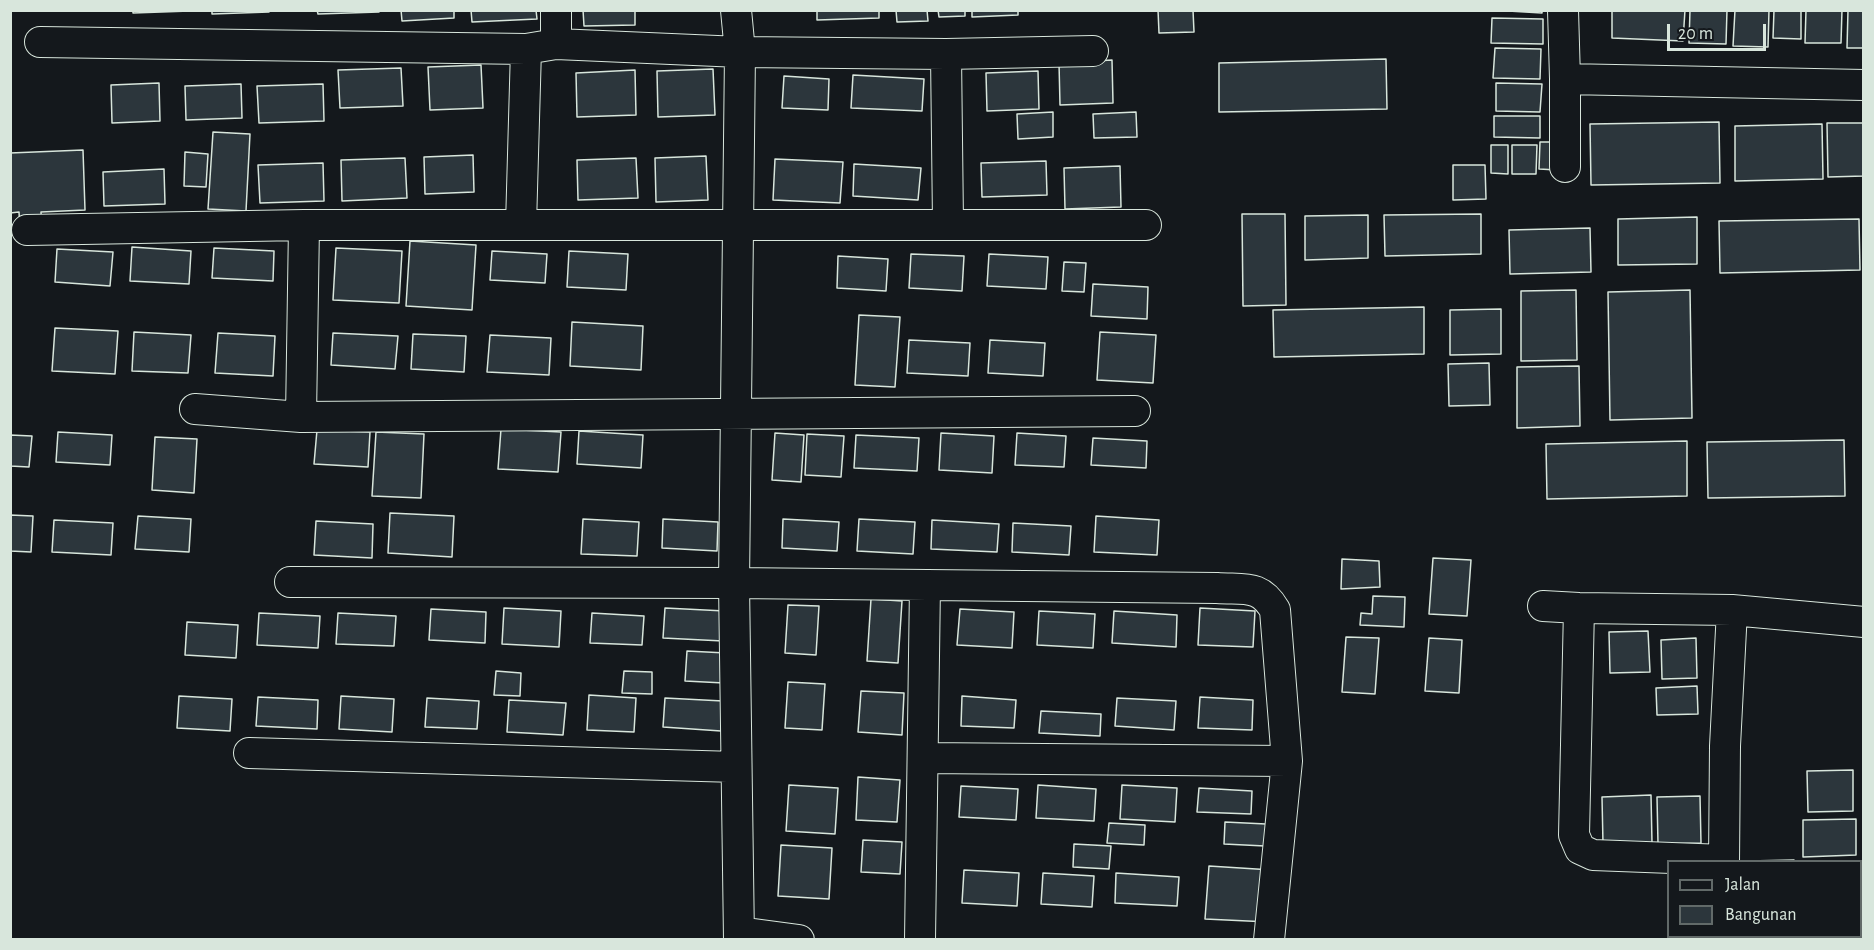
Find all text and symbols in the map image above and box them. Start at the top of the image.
scale bar [1670,12,1769,50]
text: 20 m [1678,25,1713,43]
legend [1667,860,1862,938]
text: Jalan [1725,876,1760,894]
text: Bangunan [1725,906,1797,924]

